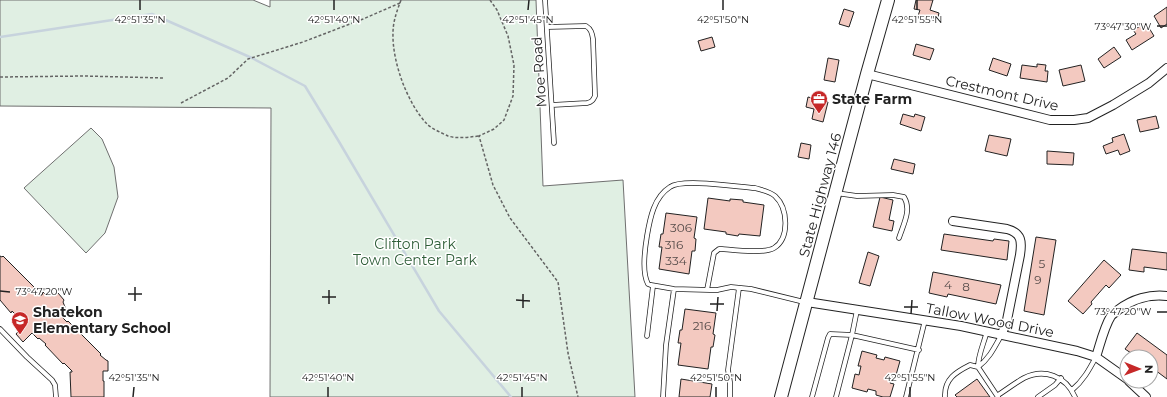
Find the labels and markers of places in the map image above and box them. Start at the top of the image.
office icon: State Farm [809,89,829,114]
place label: State Farm [832,90,912,108]
place label: Shatekon Elementary School [33,303,171,337]
school or university icon: Shatekon Elementary School [10,310,30,335]

